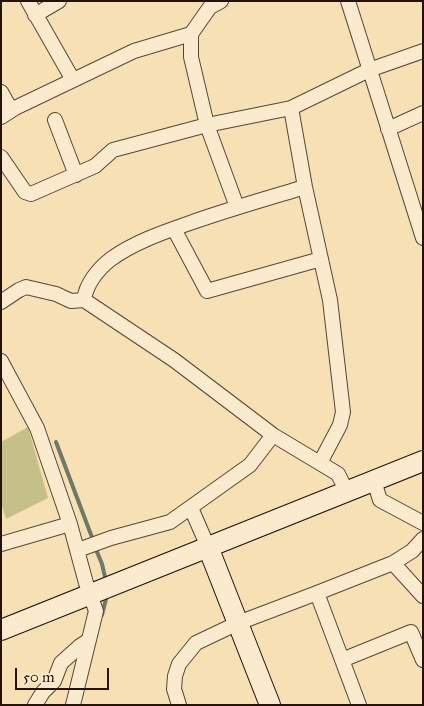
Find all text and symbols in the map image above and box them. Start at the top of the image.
scale bar [18,658,111,690]
text: 50 m [23,668,55,686]

